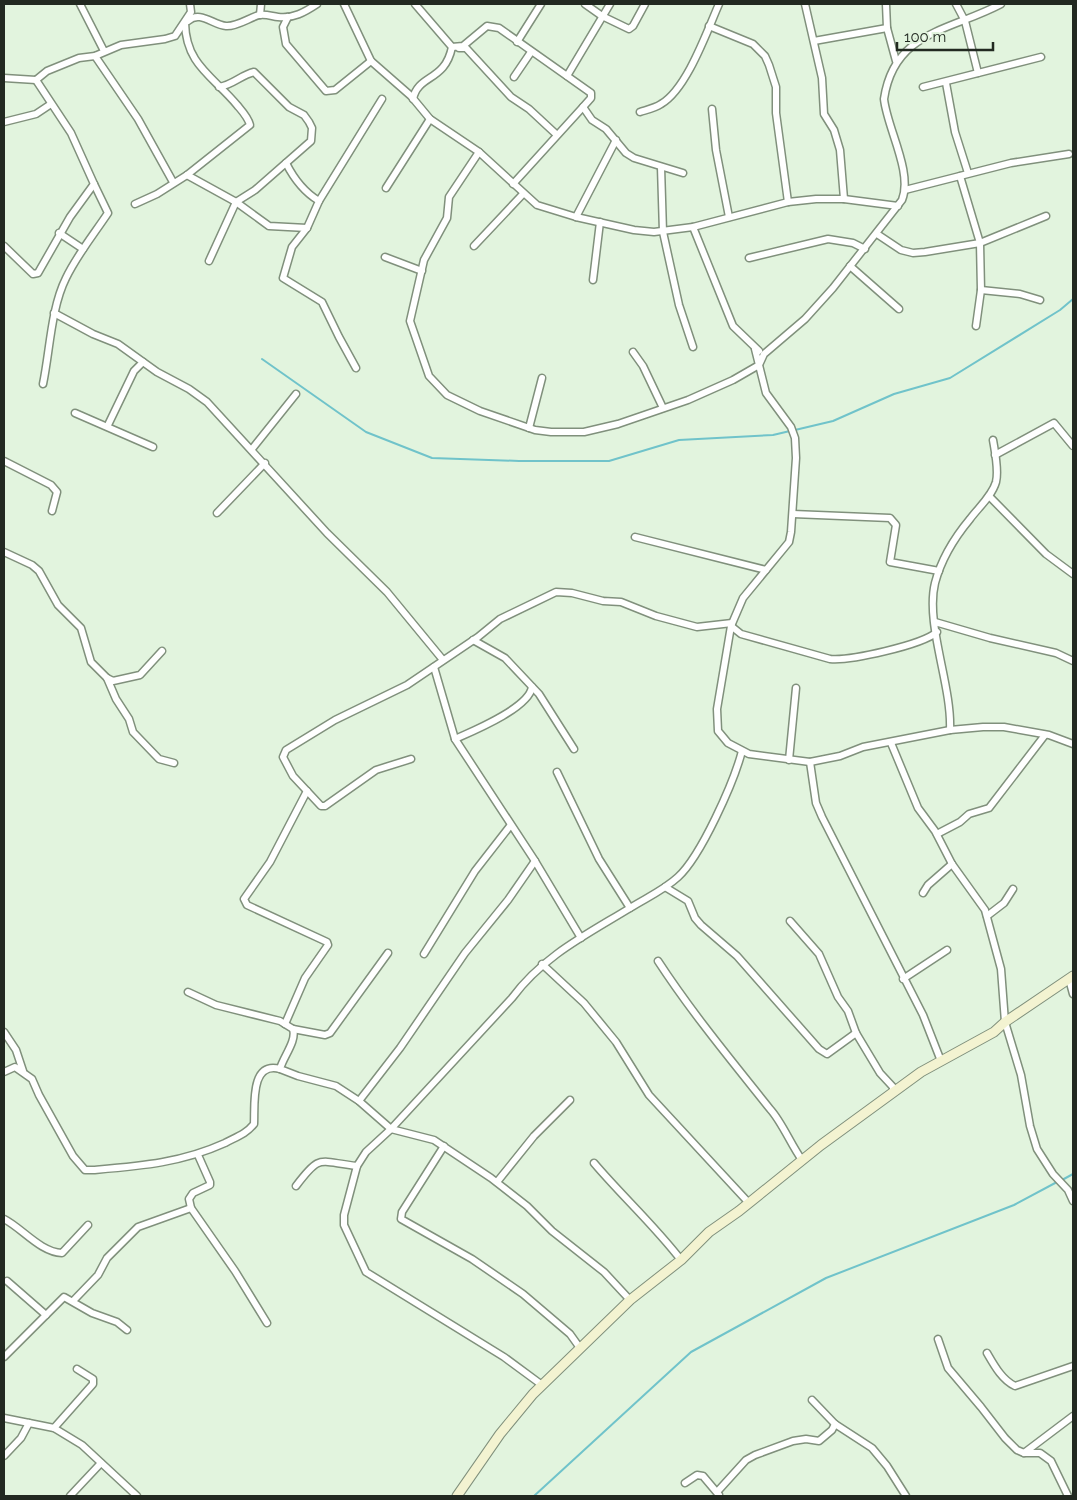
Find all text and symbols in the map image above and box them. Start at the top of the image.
scale bar [897,20,993,52]
text: 100 m [904,28,946,46]

